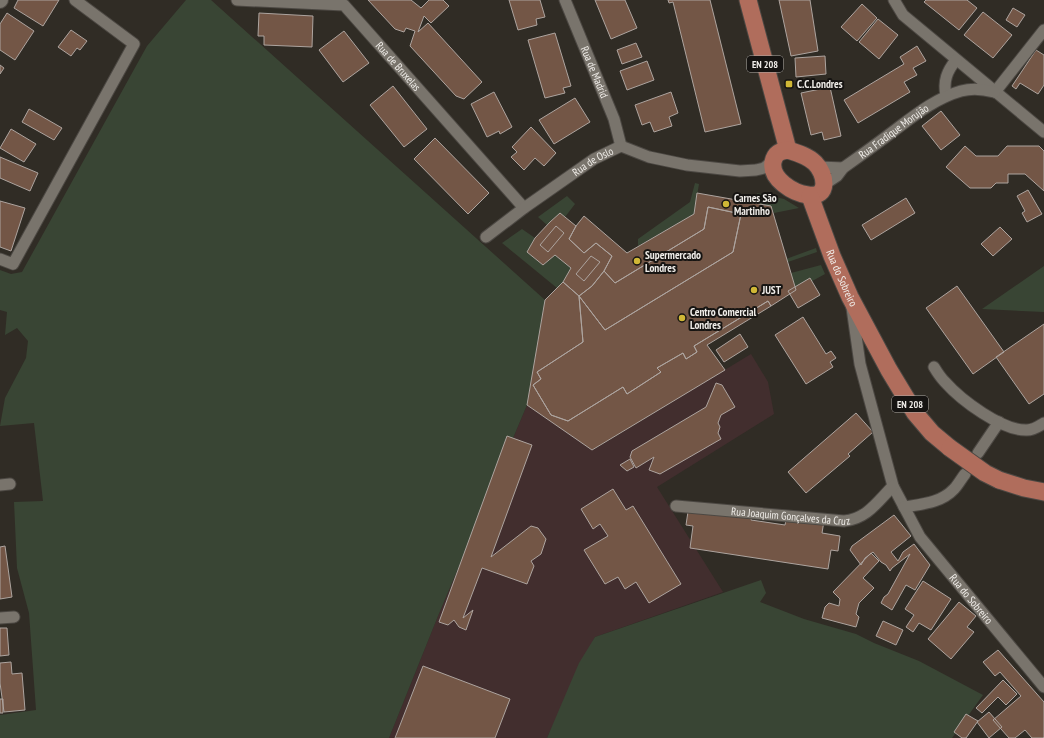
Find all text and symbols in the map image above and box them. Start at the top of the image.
street label: Rua de Bruxelas [373,39,424,94]
street label: Rua de Madrid [578,44,612,100]
road number: EN 208 [747,56,783,72]
place label: C.C.Londres [797,77,843,91]
marker: C.C.Londres [784,79,794,89]
street label: Rua Fradique Morujão [856,101,931,162]
street label: Rua de Oslo [569,144,616,179]
place label: Carnes São Martinho [734,191,777,218]
marker: Carnes São Martinho [721,199,731,209]
place label: Supermercado Londres [645,248,701,275]
street label: Rua do Sobreiro [823,248,861,309]
marker: Supermercado Londres [632,256,642,266]
place label: JUST [761,283,782,297]
marker: JUST [749,285,759,295]
place label: Centro Comercial Londres [690,305,756,332]
marker: Centro Comercial Londres [677,313,687,323]
road number: EN 208 [892,396,928,412]
street label: Rua Joaquim Gonçalves da Cruz [731,504,851,528]
street label: Rua do Sobreiro [946,571,996,627]

